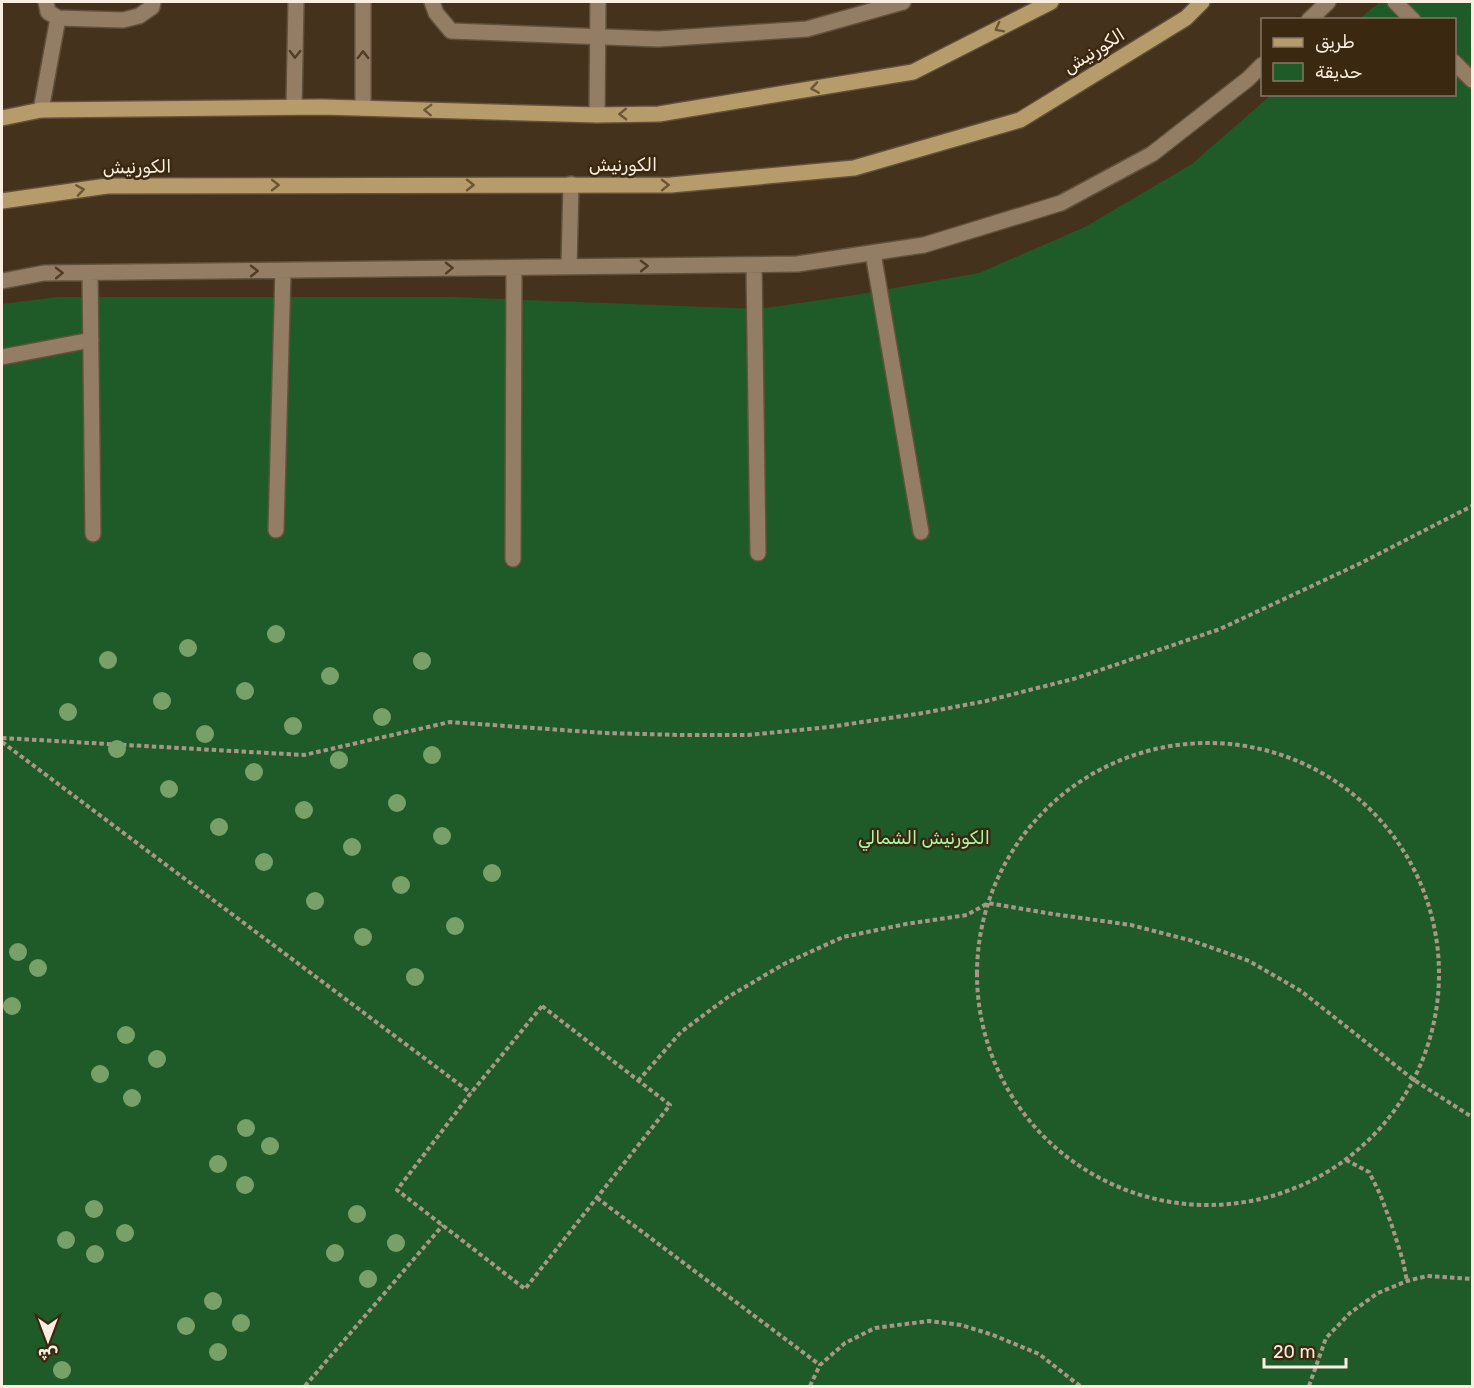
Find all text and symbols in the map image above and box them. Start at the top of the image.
legend [1261,18,1456,96]
one-way arrow [994,21,1005,33]
street label: الكورنيش [1059,24,1129,78]
text: طريق [1315,31,1355,53]
one-way arrow [289,50,301,59]
one-way arrow [357,50,369,59]
text: حديقة [1315,61,1362,83]
one-way arrow [811,82,820,94]
one-way arrow [423,104,432,116]
one-way arrow [618,108,627,121]
street label: الكورنيش [589,154,657,176]
street label: الكورنيش [103,155,171,179]
one-way arrow [660,178,669,191]
one-way arrow [270,179,279,191]
one-way arrow [465,179,474,191]
one-way arrow [76,184,85,196]
one-way arrow [640,260,649,272]
one-way arrow [445,262,454,275]
one-way arrow [250,265,259,277]
one-way arrow [55,267,64,279]
park label: الكورنيش الشمالي [858,827,990,851]
north arrow [18,1310,78,1370]
scale bar [1264,1331,1346,1369]
text: 20 m [1273,1341,1315,1363]
text: ش [38,1345,58,1364]

